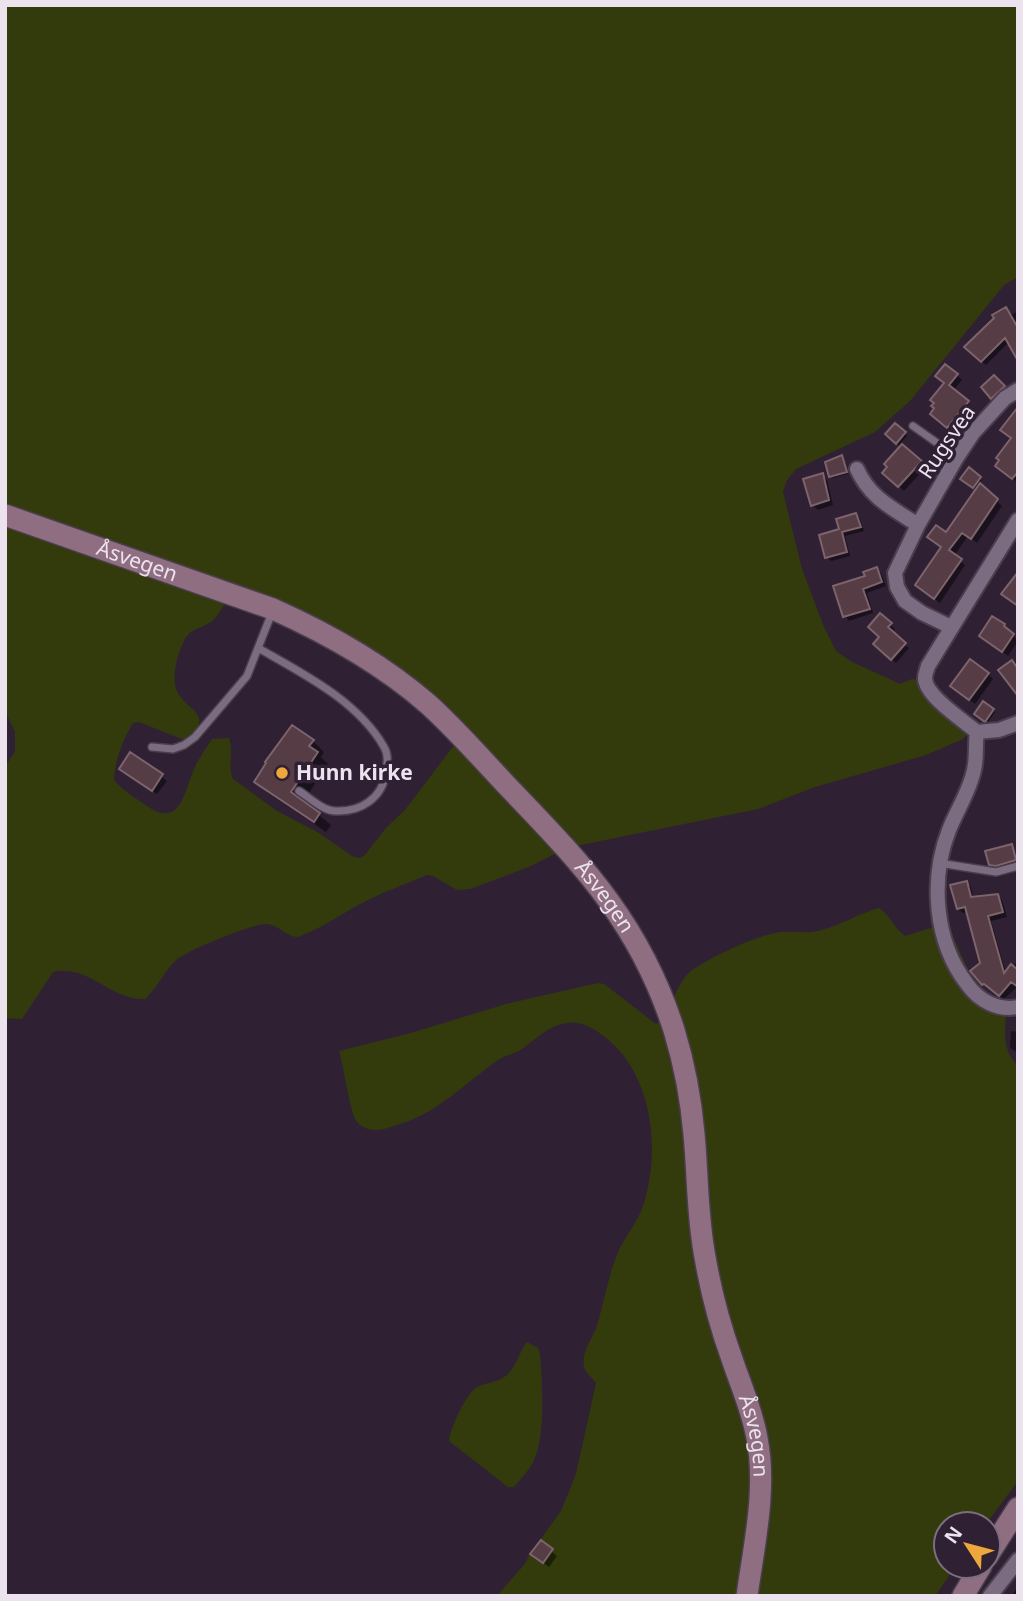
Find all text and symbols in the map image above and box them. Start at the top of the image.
street label: Rugsvea [911,399,981,484]
street label: Åsvegen [93,533,182,587]
place label: Hunn kirke [296,758,413,786]
marker: Hunn kirke [274,765,290,781]
street label: Åsvegen [569,854,641,938]
street label: Åsvegen [733,1390,776,1478]
north arrow [932,1510,1002,1580]
text: N [938,1521,968,1549]

